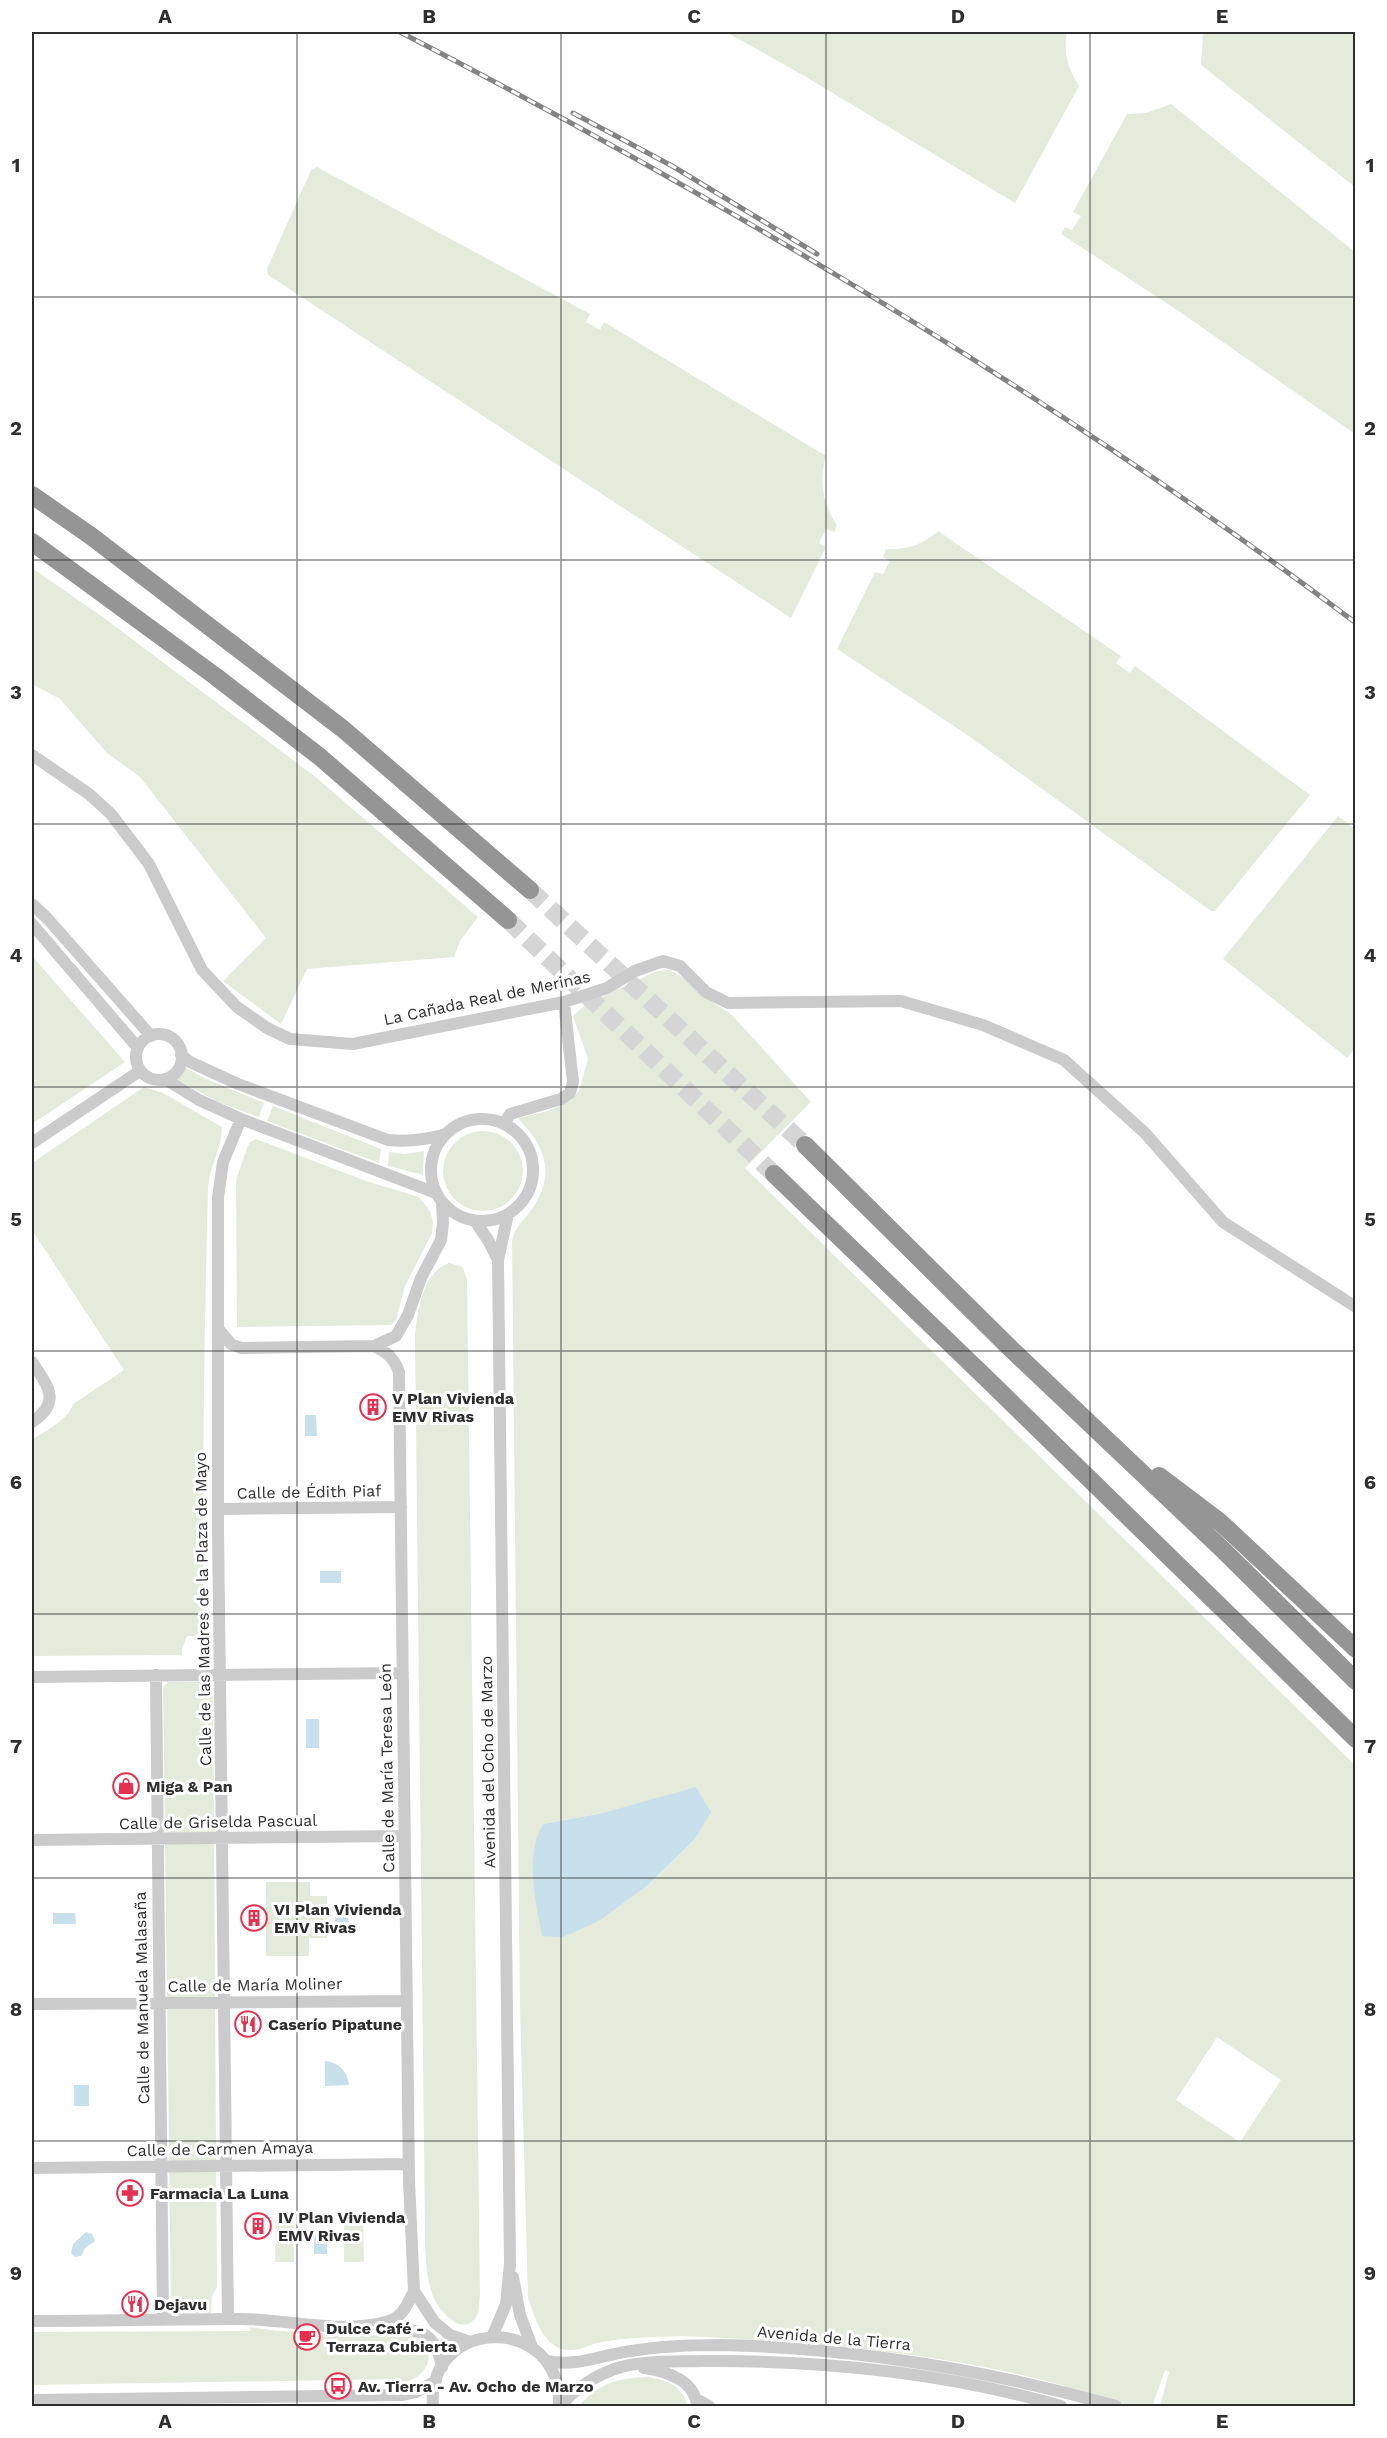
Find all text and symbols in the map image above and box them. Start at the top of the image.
text: A [158,4,172,28]
text: B [422,4,436,28]
text: C [687,4,701,28]
text: D [951,4,965,28]
text: E [1216,4,1228,28]
text: 1 [12,153,20,177]
text: 1 [1366,153,1374,177]
text: 2 [10,416,22,440]
text: 2 [1364,416,1376,440]
text: 3 [10,680,22,704]
text: 3 [1364,680,1376,704]
text: 4 [10,943,23,967]
text: 4 [1364,943,1377,967]
street label: La Cañada Real de Merinas [382,967,592,1029]
text: 5 [10,1207,22,1231]
text: 5 [1364,1207,1376,1231]
place label: V Plan Vivienda EMV Rivas [392,1389,515,1426]
building icon: V Plan Vivienda EMV Rivas [358,1392,388,1422]
street label: Calle de las Madres de la Plaza de Mayo [191,1452,215,1766]
text: 6 [10,1470,22,1494]
text: 6 [1364,1470,1376,1494]
street label: Calle de Édith Piaf [236,1481,382,1503]
street label: Avenida del Ocho de Marzo [477,1655,499,1869]
street label: Calle de María Teresa León [376,1663,398,1873]
text: 7 [10,1734,22,1758]
text: 7 [1364,1734,1376,1758]
shop icon: Miga & Pan [111,1771,141,1801]
place label: Miga & Pan [146,1777,233,1796]
street label: Calle de Griselda Pascual [119,1811,317,1833]
street label: Calle de Manuela Malasaña [131,1891,153,2105]
place label: VI Plan Vivienda EMV Rivas [274,1900,402,1937]
building icon: VI Plan Vivienda EMV Rivas [239,1903,269,1933]
street label: Calle de María Moliner [167,1974,343,1996]
text: 8 [10,1997,22,2021]
text: 8 [1364,1997,1376,2021]
restaurant icon: Caserío Pipatune [233,2009,263,2039]
place label: Caserío Pipatune [268,2015,402,2034]
street label: Calle de Carmen Amaya [127,2138,313,2160]
pharmacy icon: Farmacia La Luna [115,2178,145,2208]
place label: Farmacia La Luna [150,2184,290,2203]
place label: IV Plan Vivienda EMV Rivas [278,2208,406,2245]
building icon: IV Plan Vivienda EMV Rivas [243,2211,273,2241]
text: 9 [10,2261,22,2285]
text: 9 [1364,2261,1376,2285]
restaurant icon: Dejavu [120,2289,150,2319]
place label: Dejavu [154,2295,207,2314]
place label: Dulce Café - Terraza Cubierta [326,2319,458,2356]
cafe icon: Dulce Café - Terraza Cubierta [292,2322,322,2352]
street label: Avenida de la Tierra [756,2322,912,2354]
bus stop icon: Av. Tierra - Av. Ocho de Marzo [323,2371,353,2401]
place label: Av. Tierra - Av. Ocho de Marzo [358,2377,594,2396]
text: A [158,2409,172,2433]
text: B [422,2409,436,2433]
text: C [687,2409,701,2433]
text: D [951,2409,965,2433]
text: E [1216,2409,1228,2433]

